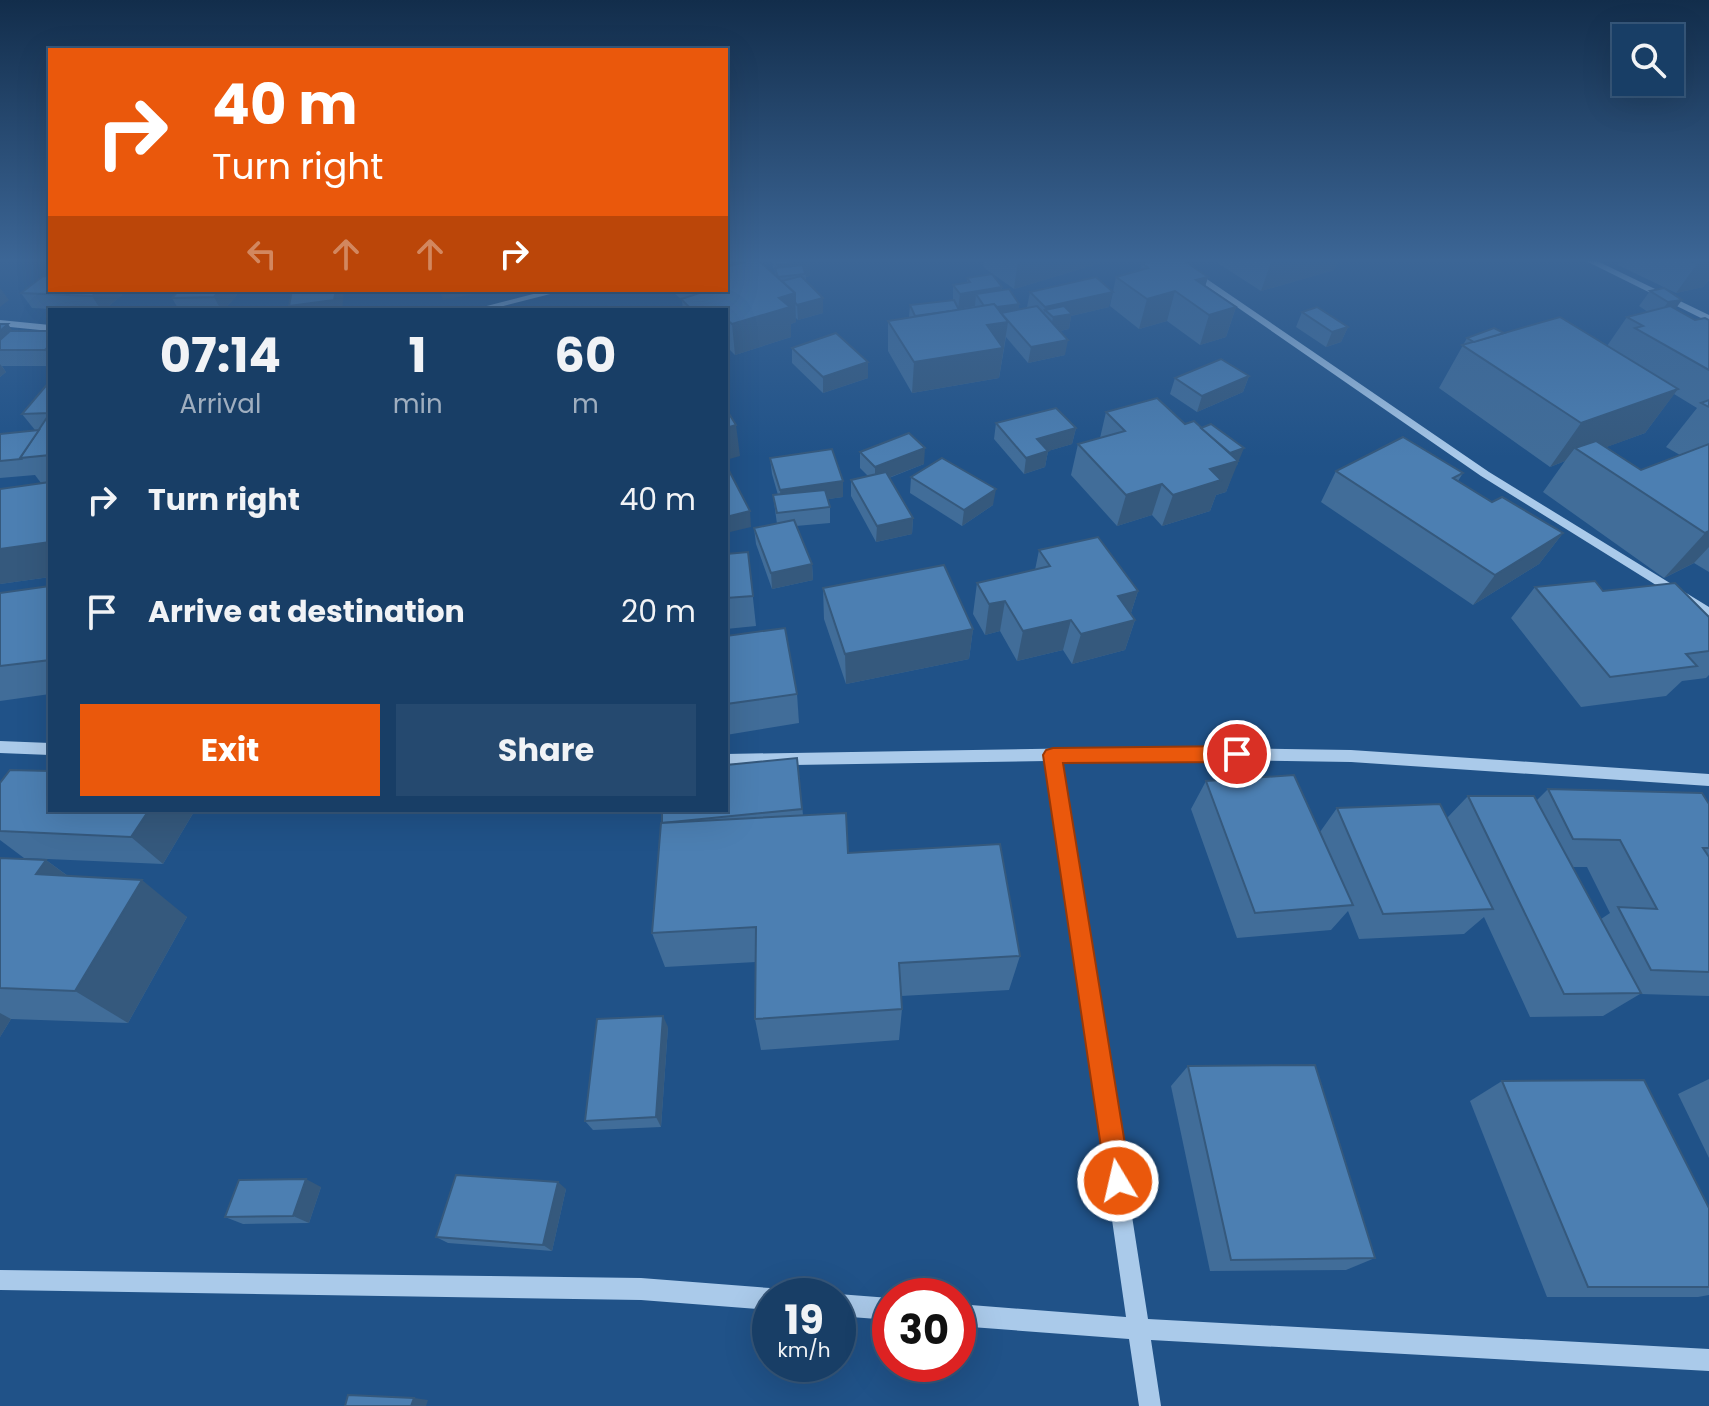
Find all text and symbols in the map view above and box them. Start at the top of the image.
map controls [1612,24,1684,96]
button: search [1612,24,1684,96]
text: 40 m [212,65,358,144]
icon: right [80,80,184,184]
text: Turn right [212,141,383,192]
icon: left [240,232,284,276]
icon: ahead [324,232,368,276]
icon: ahead [408,232,452,276]
icon: right [492,232,536,276]
text: 07:14 [160,322,281,389]
text: 1 [409,322,427,389]
text: 60 [554,322,616,389]
text: Arrival [179,386,261,422]
text: min [393,386,443,422]
text: m [572,386,599,422]
icon: right [80,478,124,522]
text: Turn right [148,478,300,521]
text: 40 m [619,478,696,521]
icon: arrive [80,590,124,634]
text: Arrive at destination [148,590,465,633]
text: 20 m [621,590,696,633]
button: Exit [80,704,380,796]
button: Share [396,704,696,796]
pin [1203,720,1271,788]
icon: arrive [1215,732,1259,776]
position arrow [1076,1139,1160,1223]
speed limit sign: 30 [872,1278,976,1382]
text: 19 [784,1292,824,1348]
text: km/h [777,1336,831,1364]

